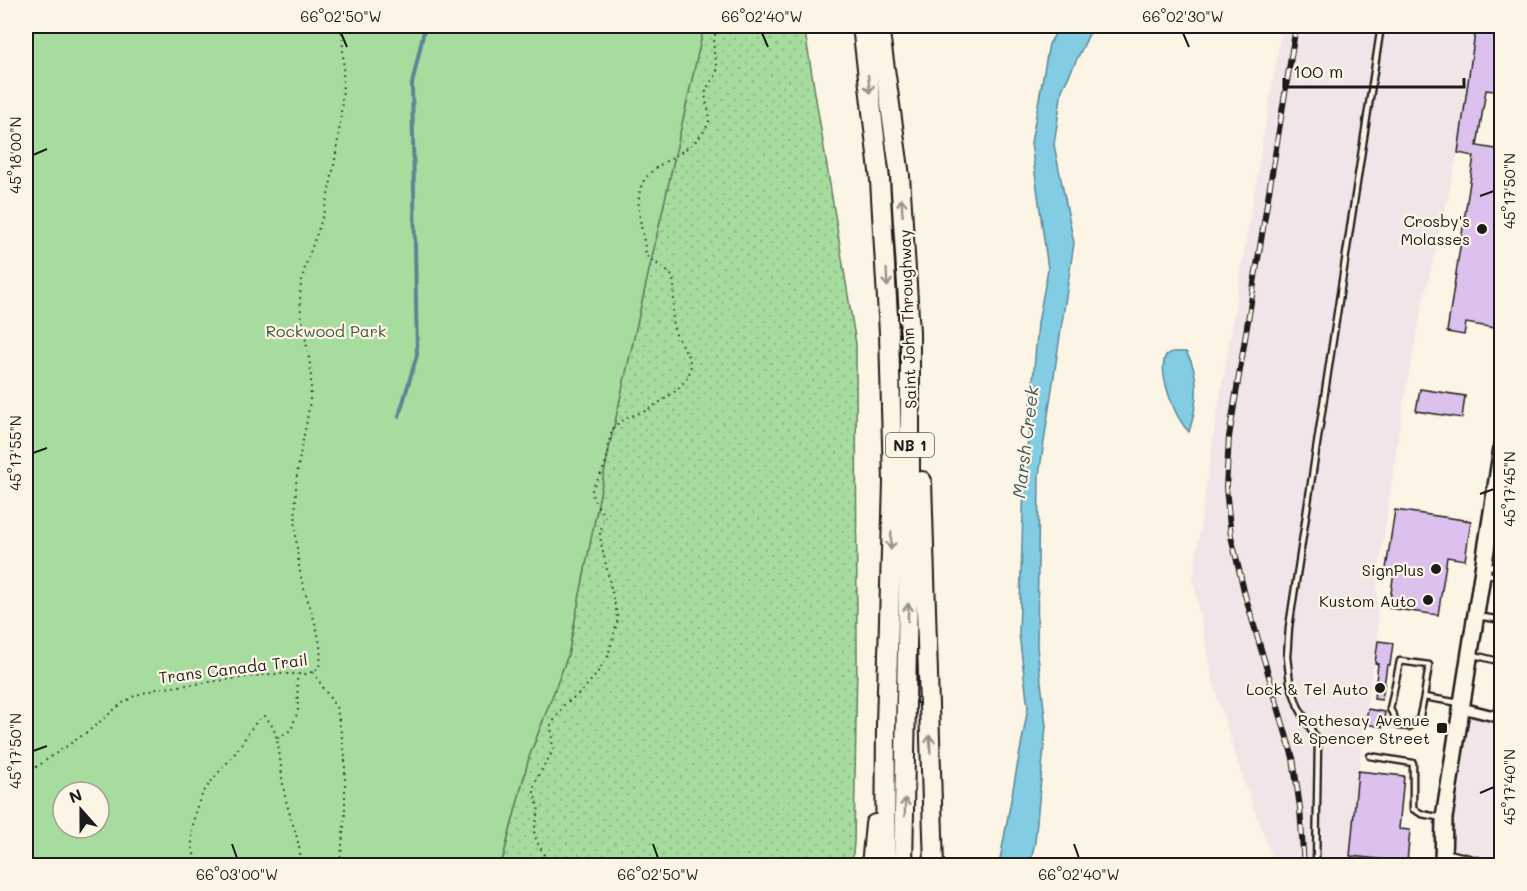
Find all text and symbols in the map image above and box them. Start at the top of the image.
text: 66°02'50"W [300,6,382,26]
text: 66°02'40"W [721,6,803,26]
text: 66°02'30"W [1142,6,1224,26]
scale bar [1284,51,1464,89]
text: 100 m [1293,59,1343,83]
one-way arrow [864,73,875,93]
text: 45°18'00"N [5,116,25,194]
text: 45°17'50"N [1499,153,1519,229]
one-way arrow [897,198,908,218]
place label: Crosby's Molasses [1401,210,1470,249]
marker: Crosby's Molasses [1475,222,1489,236]
street label: Saint John Throughway [893,229,921,409]
one-way arrow [881,267,892,287]
park label: Rockwood Park [266,320,386,341]
water label: Marsh Creek [1006,384,1044,500]
text: 45°17'55"N [5,415,25,491]
road number: NB 1 [886,433,934,457]
text: 45°17'45"N [1499,451,1519,527]
one-way arrow [886,530,897,550]
place label: SignPlus [1362,559,1424,580]
marker: SignPlus [1429,562,1443,576]
place label: Kustom Auto [1319,590,1416,611]
marker: Kustom Auto [1421,593,1435,607]
one-way arrow [902,603,914,623]
street label: Trans Canada Trail [157,648,309,688]
place label: Lock & Tel Auto [1246,678,1368,699]
marker: Lock & Tel Auto [1373,681,1387,695]
place label: Rothesay Avenue & Spencer Street [1292,709,1430,748]
text: 45°17'50"N [5,713,25,789]
marker: Rothesay Avenue & Spencer Street [1435,721,1449,735]
one-way arrow [925,735,936,755]
text: 45°17'40"N [1499,749,1519,825]
north arrow [51,780,111,840]
text: N [66,784,85,808]
one-way arrow [899,798,910,818]
text: 66°03'00"W [196,864,278,884]
text: 66°02'50"W [617,864,699,884]
text: 66°02'40"W [1038,864,1120,884]

